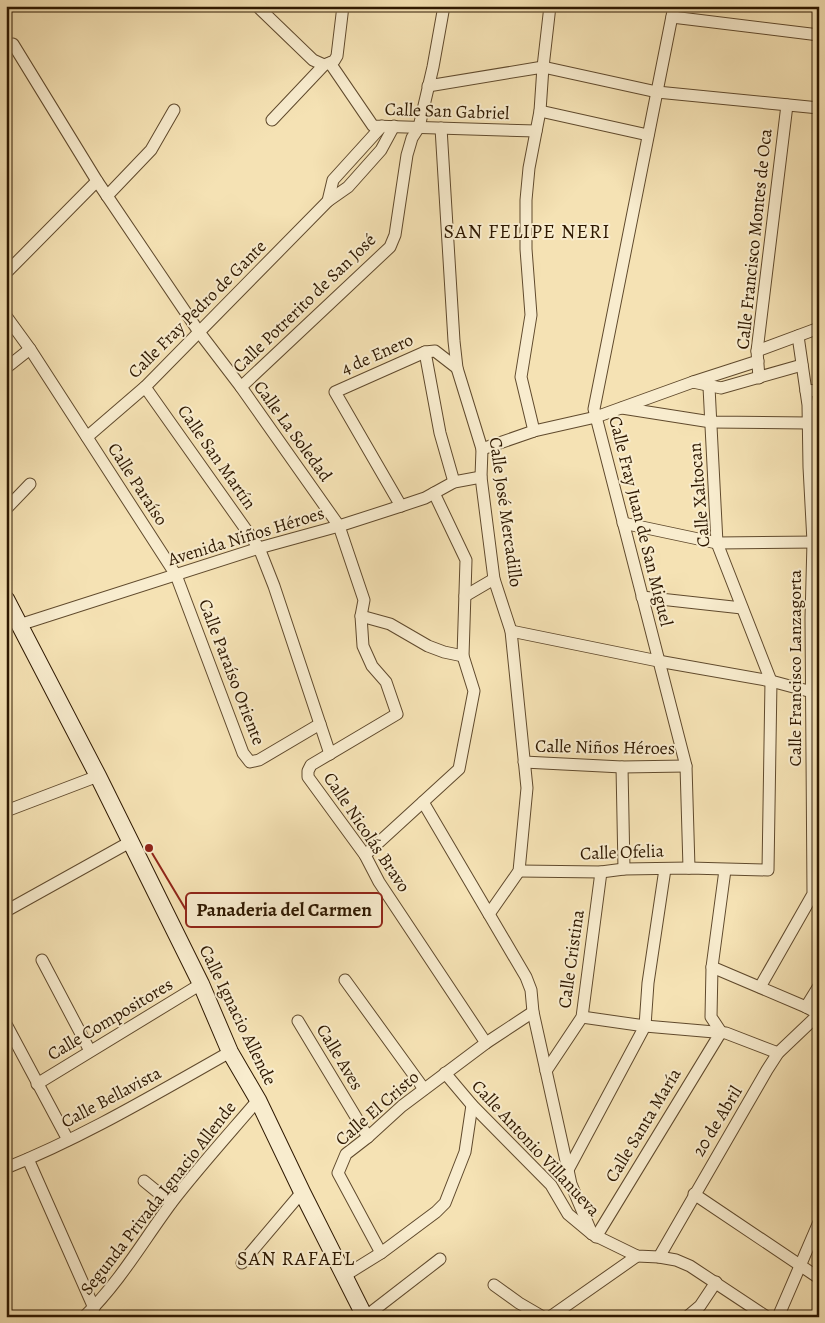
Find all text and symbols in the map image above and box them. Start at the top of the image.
street label: Calle San Gabriel [384,97,510,125]
street label: Calle Francisco Montes de Oca [730,127,778,351]
district label: SAN FELIPE NERI [443,218,611,245]
street label: Calle Potrerito de San José [227,228,381,378]
street label: Calle Fray Pedro de Gante [122,234,272,384]
street label: 4 de Enero [337,327,417,381]
street label: Calle La Soledad [248,376,338,487]
street label: Calle San Martín [172,400,262,514]
street label: Calle Fray Juan de San Miguel [603,413,679,629]
street label: Calle José Mercadillo [484,436,528,588]
street label: Calle Paraíso [102,438,174,530]
street label: Calle Xaltocan [682,441,716,548]
street label: Avenida Niños Héroes [164,501,327,572]
street label: Calle Francisco Lanzagorta [783,569,807,766]
street label: Calle Paraíso Oriente [193,596,271,748]
street label: Calle Niños Héroes [535,734,675,760]
street label: Calle Nicolás Bravo [318,767,416,897]
street label: Calle Ofelia [580,839,665,865]
callout: Panaderia del Carmen [186,893,382,927]
text: Panaderia del Carmen [196,897,372,923]
street label: Calle Cristina [552,907,590,1010]
street label: Calle Ignacio Allende [194,941,282,1089]
street label: Calle Compositores [43,972,177,1066]
street label: Calle Aves [311,1019,369,1095]
street label: Calle Bellavista [57,1060,166,1133]
street label: Calle Santa María [599,1063,687,1187]
street label: Calle El Cristo [330,1065,424,1151]
street label: Calle Antonio Villanueva [466,1074,606,1222]
street label: 20 de Abril [686,1081,748,1161]
street label: Segunda Privada Ignacio Allende [75,1096,241,1300]
district label: SAN RAFAEL [237,1245,355,1272]

